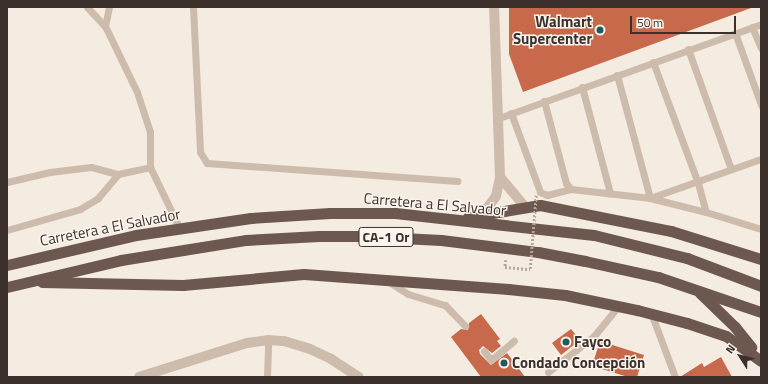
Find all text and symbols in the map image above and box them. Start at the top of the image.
scale bar [632,8,738,34]
place label: Walmart Supercenter [513,12,592,47]
text: 50 m [637,13,663,32]
marker: Walmart Supercenter [595,25,605,35]
street label: Carretera a El Salvador [363,189,507,219]
street label: Carretera a El Salvador [38,205,182,249]
road number: CA-1 Or [358,225,414,249]
place label: Fayco [574,333,611,351]
north arrow [720,336,760,376]
marker: Fayco [561,337,571,347]
text: N [722,341,739,357]
place label: Condado Concepción [512,354,645,372]
marker: Condado Concepción [499,358,509,368]

